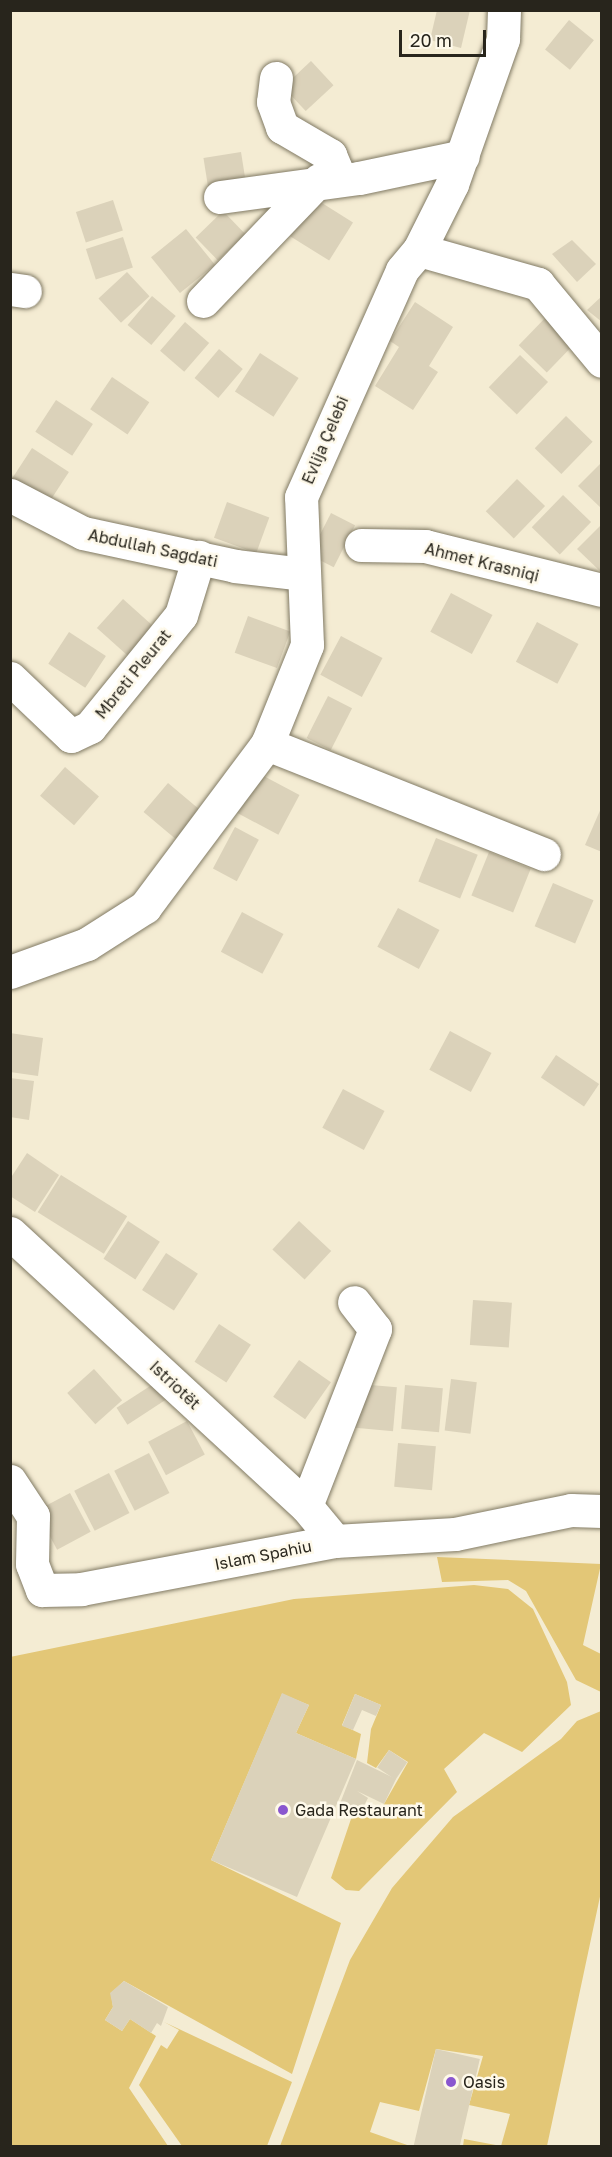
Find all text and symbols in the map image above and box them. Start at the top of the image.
scale bar [402,18,489,56]
text: 20 m [410,29,452,51]
street label: Evlija Çelebi [298,393,352,487]
street label: Abdullah Sagdati [87,525,219,571]
street label: Ahmet Krasniqi [423,538,541,586]
street label: Mbreti Pleurat [91,625,175,723]
street label: Istriotët [146,1357,204,1413]
street label: Islam Spahiu [213,1536,313,1574]
place label: Gada Restaurant [295,1800,423,1820]
marker: Gada Restaurant [276,1803,290,1817]
place label: Oasis [463,2072,505,2092]
marker: Oasis [444,2075,458,2089]

